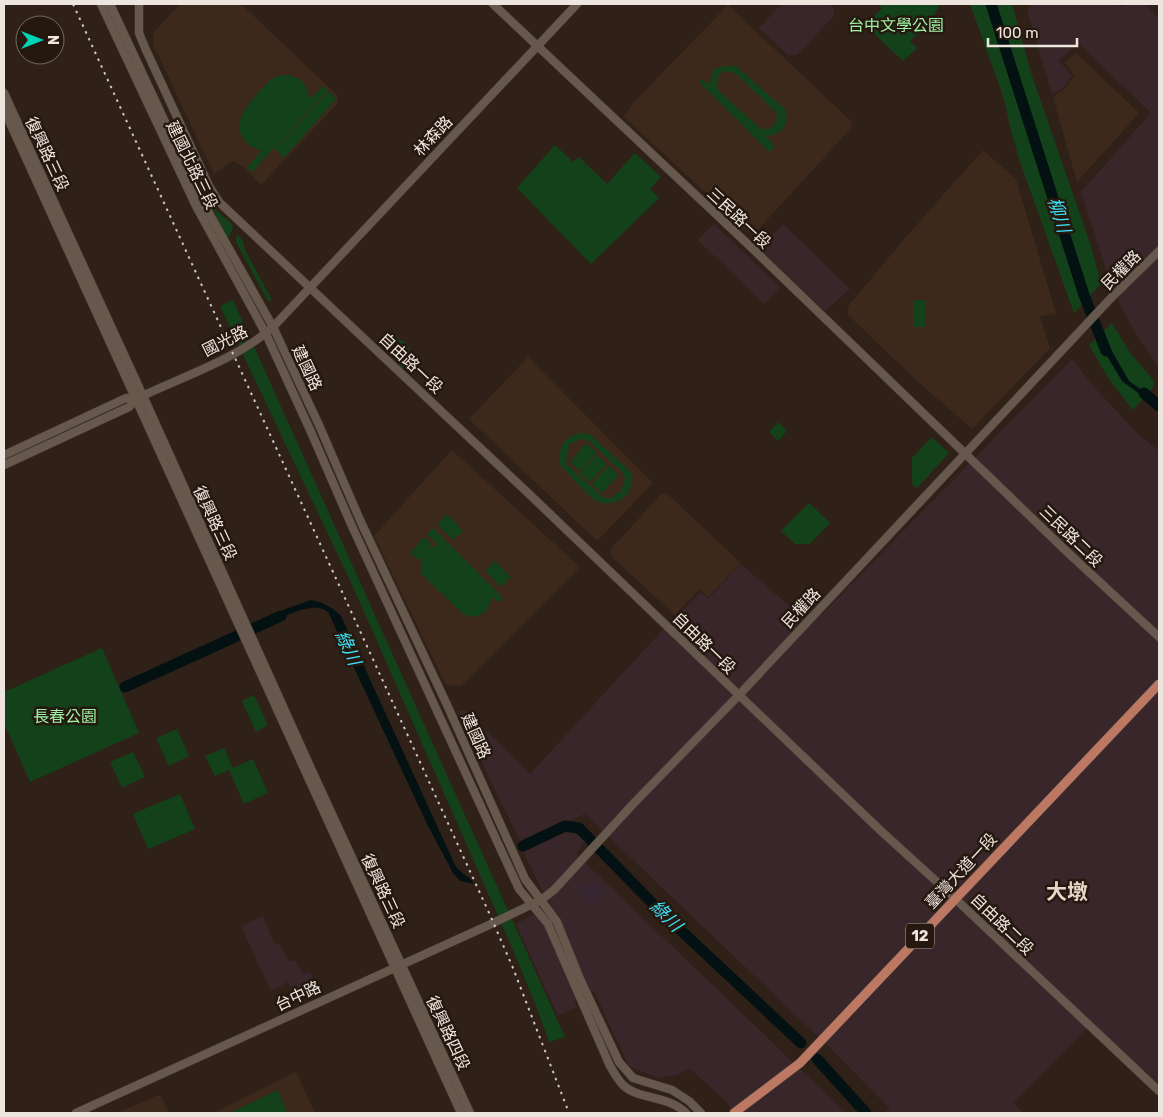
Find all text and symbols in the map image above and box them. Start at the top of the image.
north arrow [15,15,65,65]
scale bar [988,15,1077,47]
park label: 台中文學公園 [848,16,944,35]
text: 100 m [996,24,1038,42]
text: N [44,35,61,45]
street label: 林森路 [410,112,456,160]
street label: 復興路三段 [21,114,73,194]
street label: 建國北路三段 [162,118,222,212]
street label: 三民路一段 [703,184,775,252]
water label: 柳川 [1043,194,1076,237]
street label: 民權路 [1097,246,1145,294]
street label: 國光路 [199,322,251,360]
street label: 自由路一段 [375,329,447,397]
street label: 建國路 [288,342,326,394]
street label: 復興路三段 [189,483,241,563]
street label: 三民路二段 [1036,501,1106,571]
street label: 民權路 [778,584,824,632]
street label: 自由路一段 [669,608,739,678]
water label: 綠川 [330,627,366,671]
park label: 長春公園 [33,707,97,726]
street label: 建國路 [458,710,494,762]
street label: 臺灣大道一段 [921,829,1001,913]
street label: 復興路三段 [357,851,409,931]
district label: 大墩 [1046,879,1088,904]
street label: 自由路二段 [967,889,1037,959]
water label: 綠川 [645,896,688,938]
road number: 12 [906,924,934,948]
street label: 台中路 [272,977,324,1015]
street label: 復興路四段 [422,993,474,1073]

